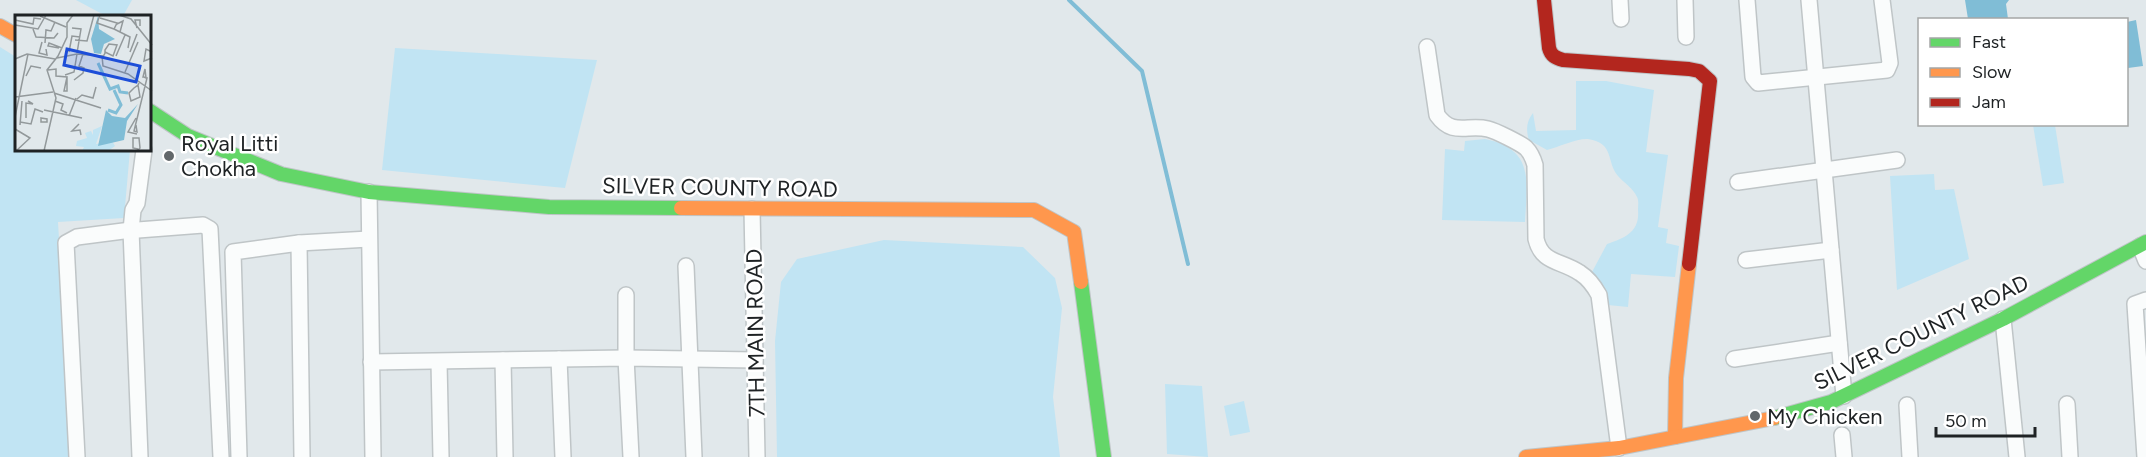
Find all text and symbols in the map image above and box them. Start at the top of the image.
inset map [15,15,152,152]
legend [1918,18,2128,126]
text: Fast [1972,31,2006,53]
text: Slow [1972,61,2011,83]
text: Jam [1972,91,2006,113]
place label: Royal Litti Chokha [181,130,278,182]
marker: Royal Litti Chokha [162,149,176,163]
street label: SILVER COUNTY ROAD [602,172,838,203]
street label: 7TH MAIN ROAD [741,248,770,418]
street label: SILVER COUNTY ROAD [1809,269,2033,396]
scale bar [1936,400,2035,438]
place label: My Chicken [1767,403,1882,430]
marker: My Chicken [1748,409,1762,423]
text: 50 m [1945,410,1987,432]

